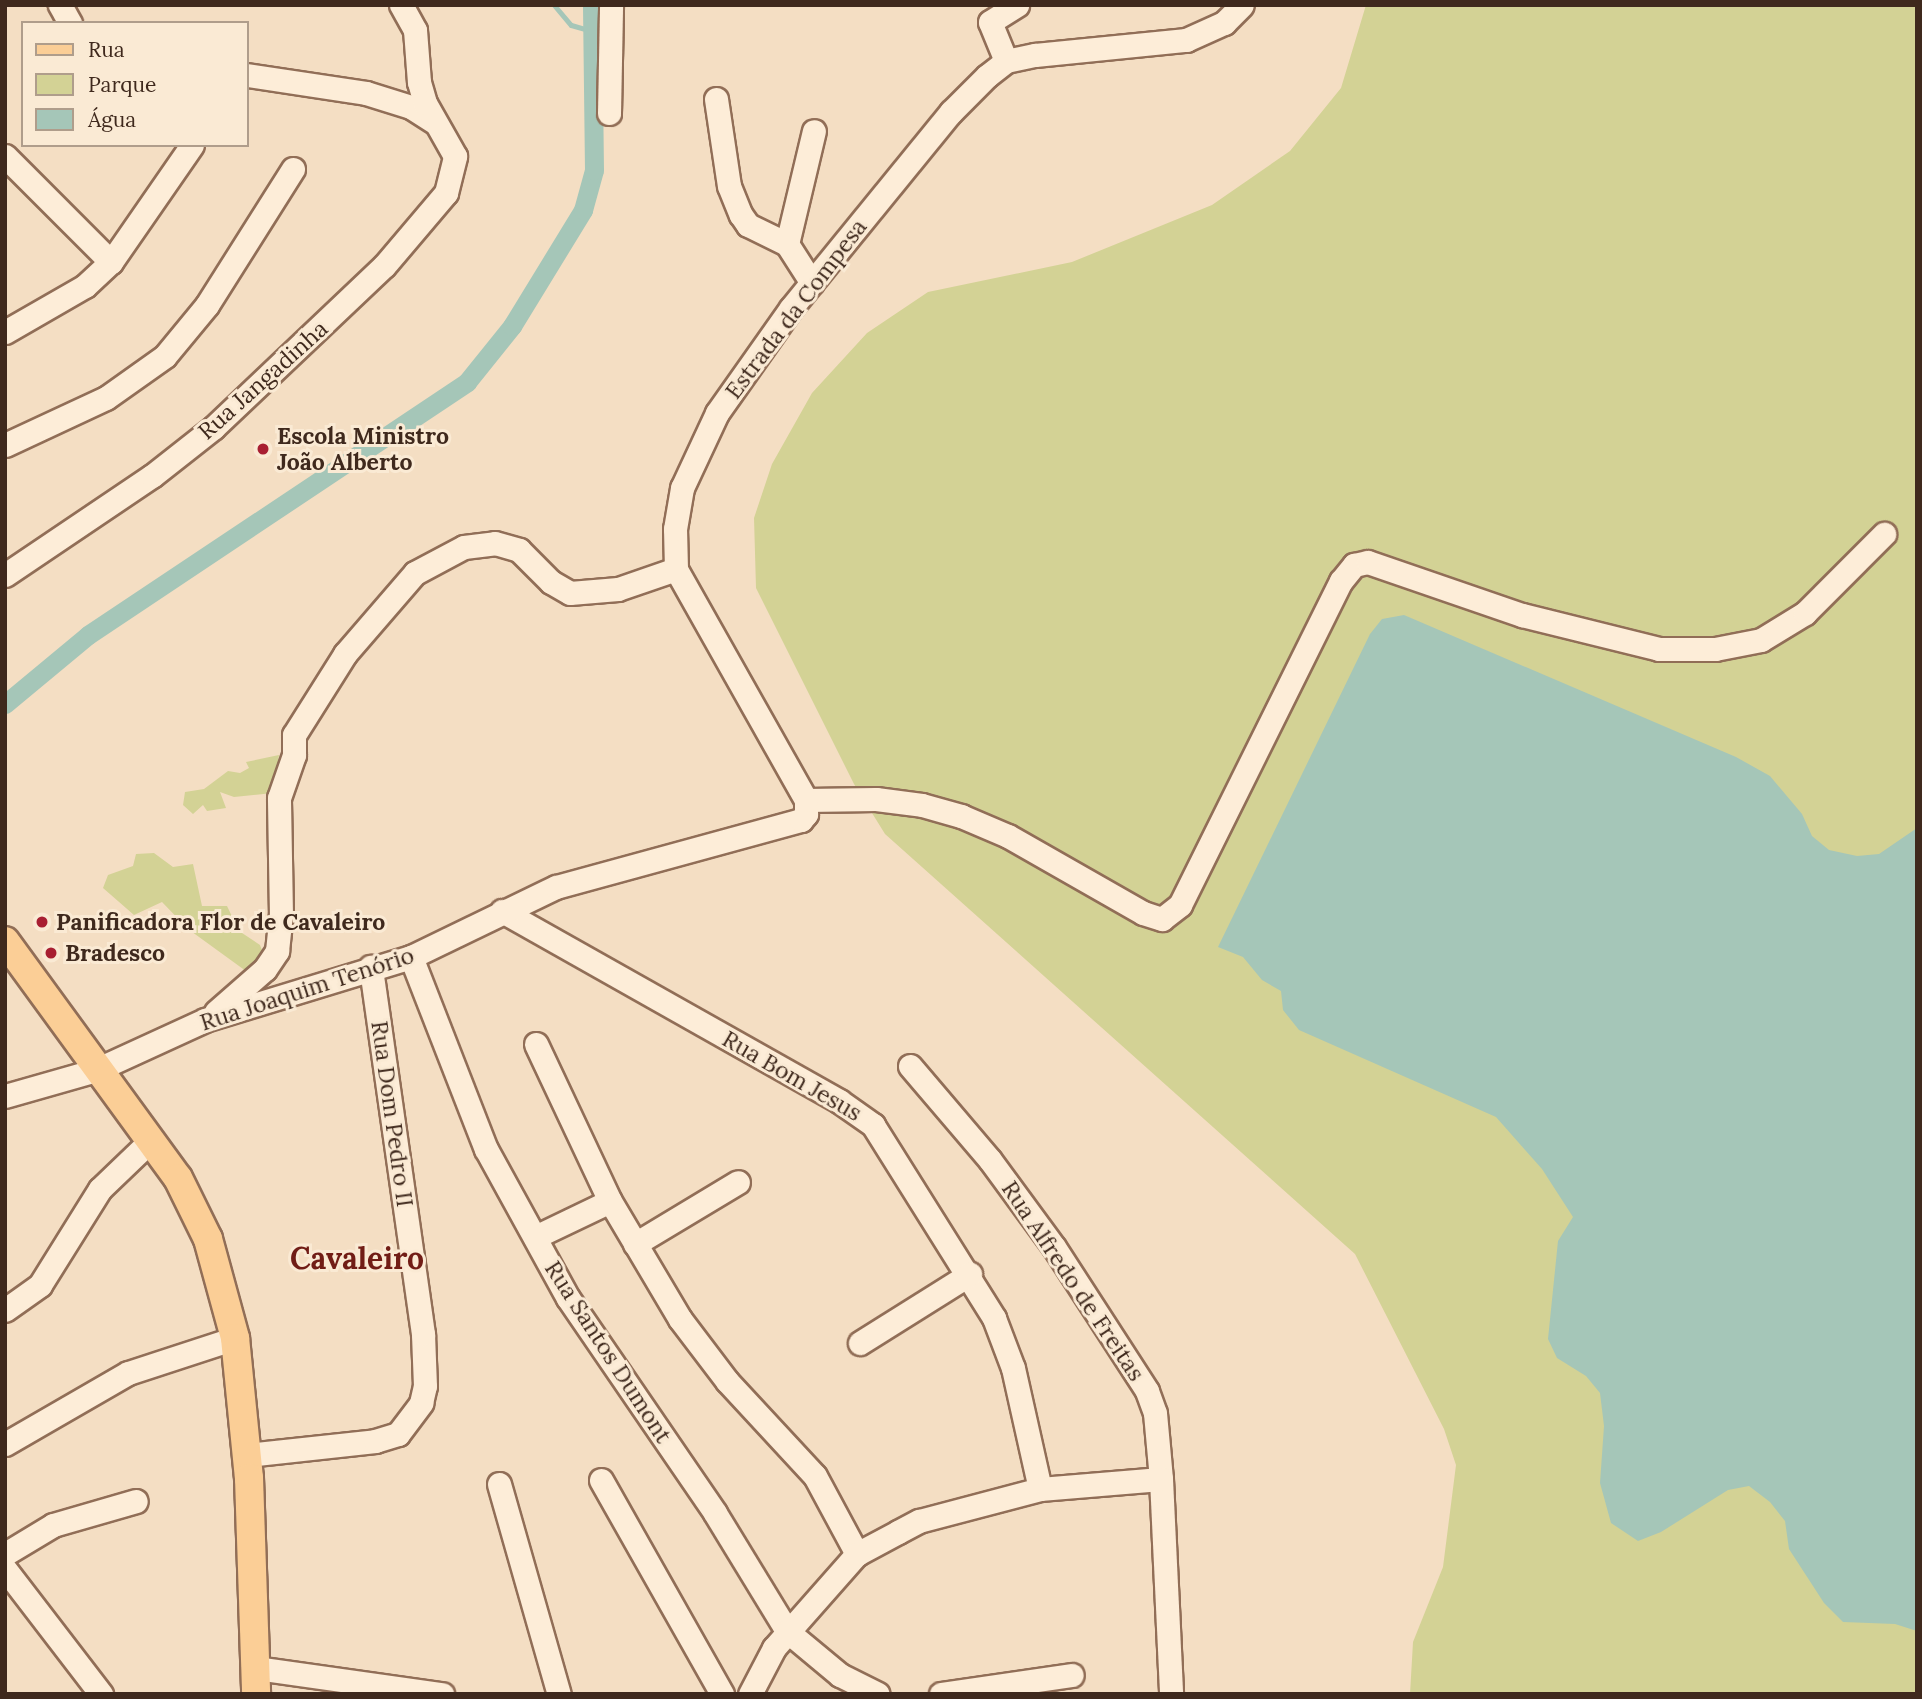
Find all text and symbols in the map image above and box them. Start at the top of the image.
legend [21,21,248,147]
text: Rua [88,36,125,63]
text: Parque [88,71,156,98]
text: Água [88,106,136,133]
street label: Estrada da Compesa [719,214,873,404]
street label: Rua Jangadinha [193,315,333,445]
place label: Escola Ministro João Alberto [277,422,449,476]
marker: Escola Ministro João Alberto [255,441,271,457]
place label: Panificadora Flor de Cavaleiro [56,908,385,936]
marker: Panificadora Flor de Cavaleiro [34,914,50,930]
place label: Bradesco [65,939,165,967]
street label: Rua Joaquim Tenório [197,941,417,1037]
marker: Bradesco [43,945,59,961]
street label: Rua Dom Pedro II [365,1019,419,1209]
street label: Rua Bom Jesus [717,1025,867,1127]
street label: Rua Alfredo de Freitas [996,1176,1150,1386]
district label: Cavaleiro [290,1240,424,1276]
street label: Rua Santos Dumont [539,1256,677,1448]

